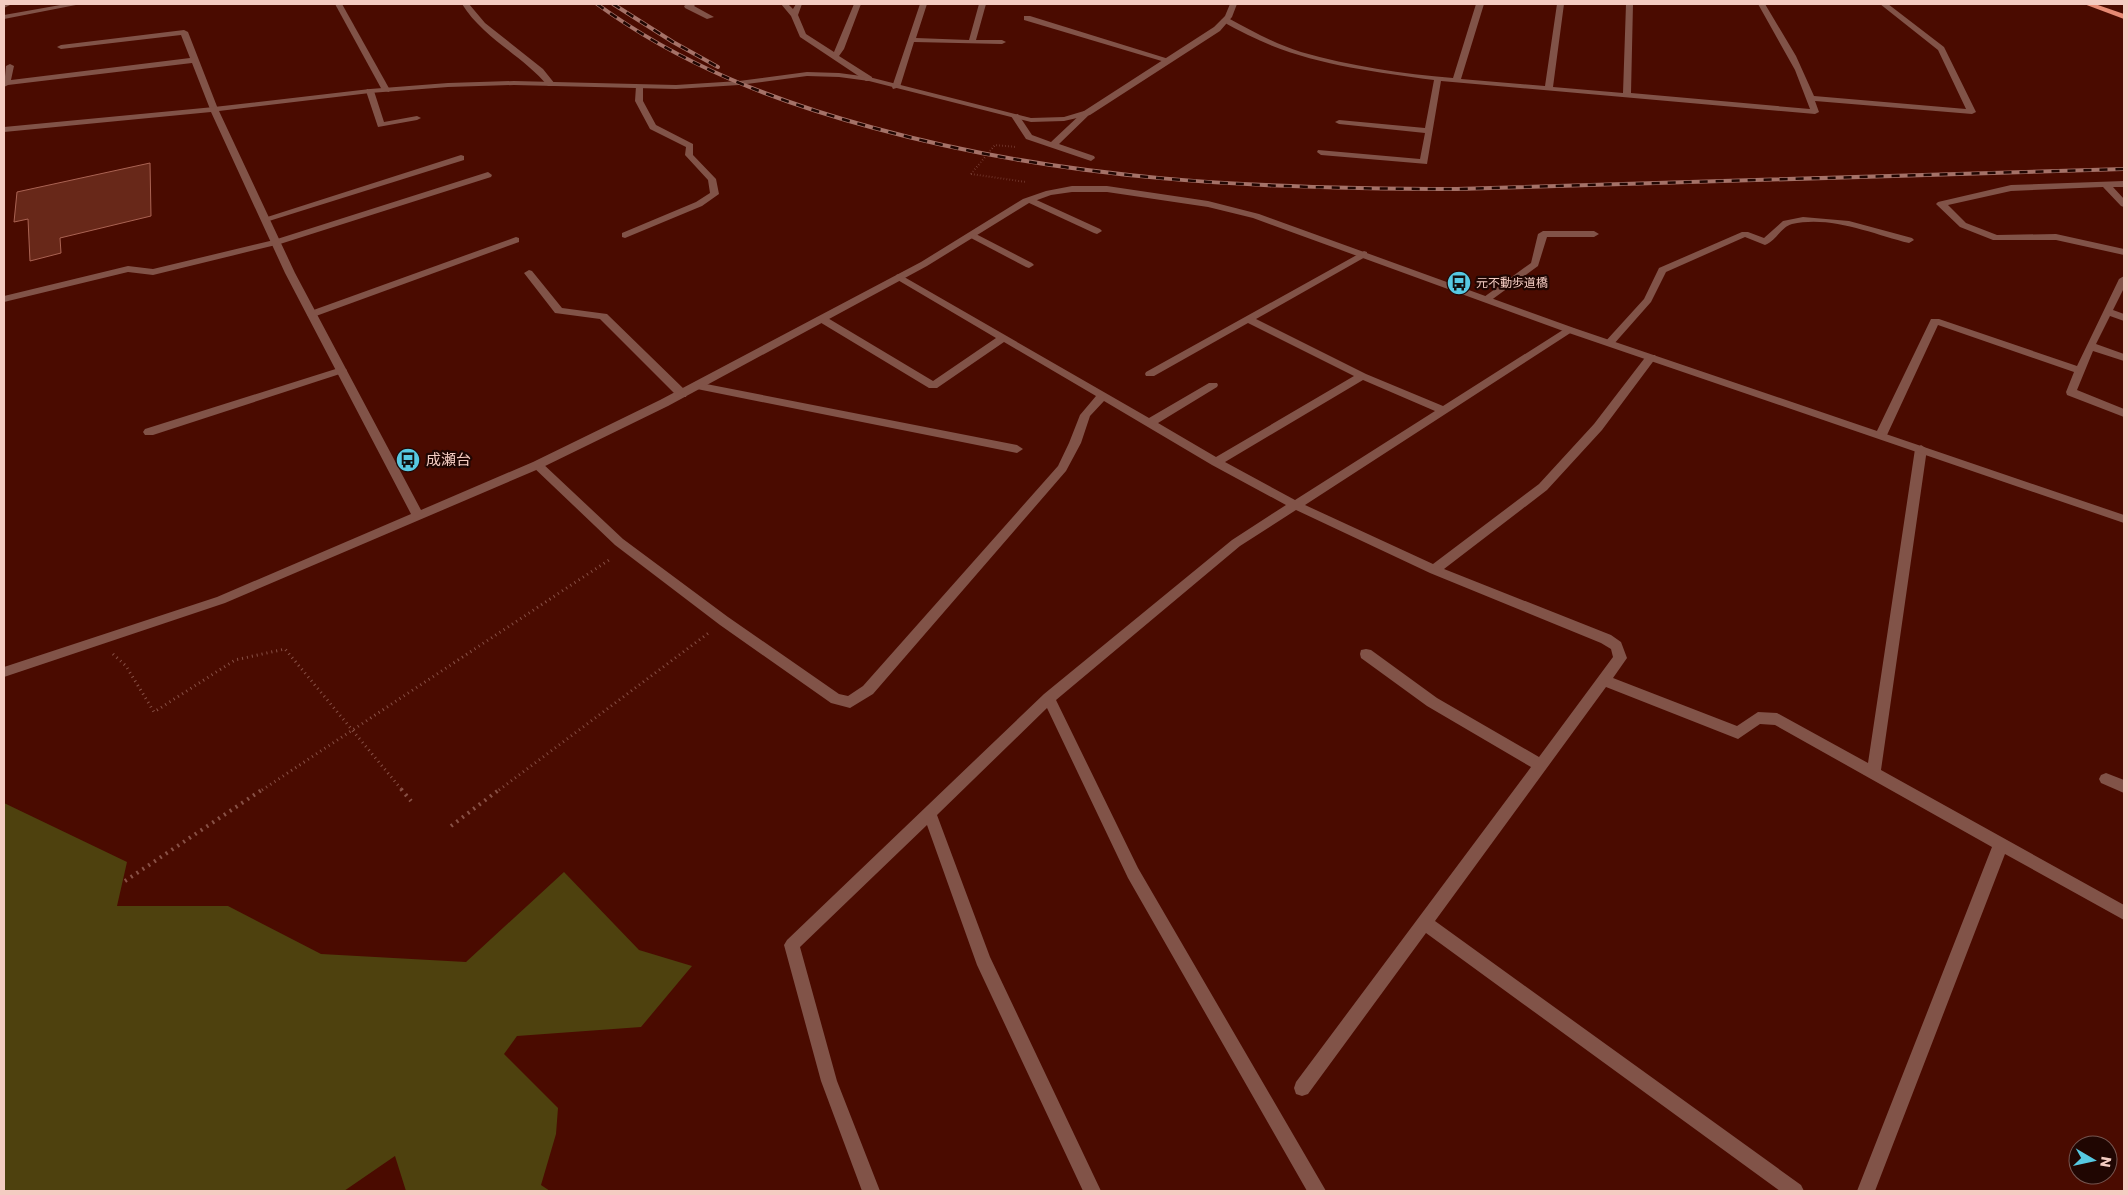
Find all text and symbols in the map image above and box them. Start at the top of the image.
bus stop icon: 元不動歩道橋 [1446,270,1472,296]
place label: 元不動歩道橋 [1476,274,1548,291]
bus stop icon: 成瀬台 [395,447,421,473]
place label: 成瀬台 [426,449,471,470]
north arrow [2068,1135,2118,1185]
text: N [2095,1155,2117,1169]

